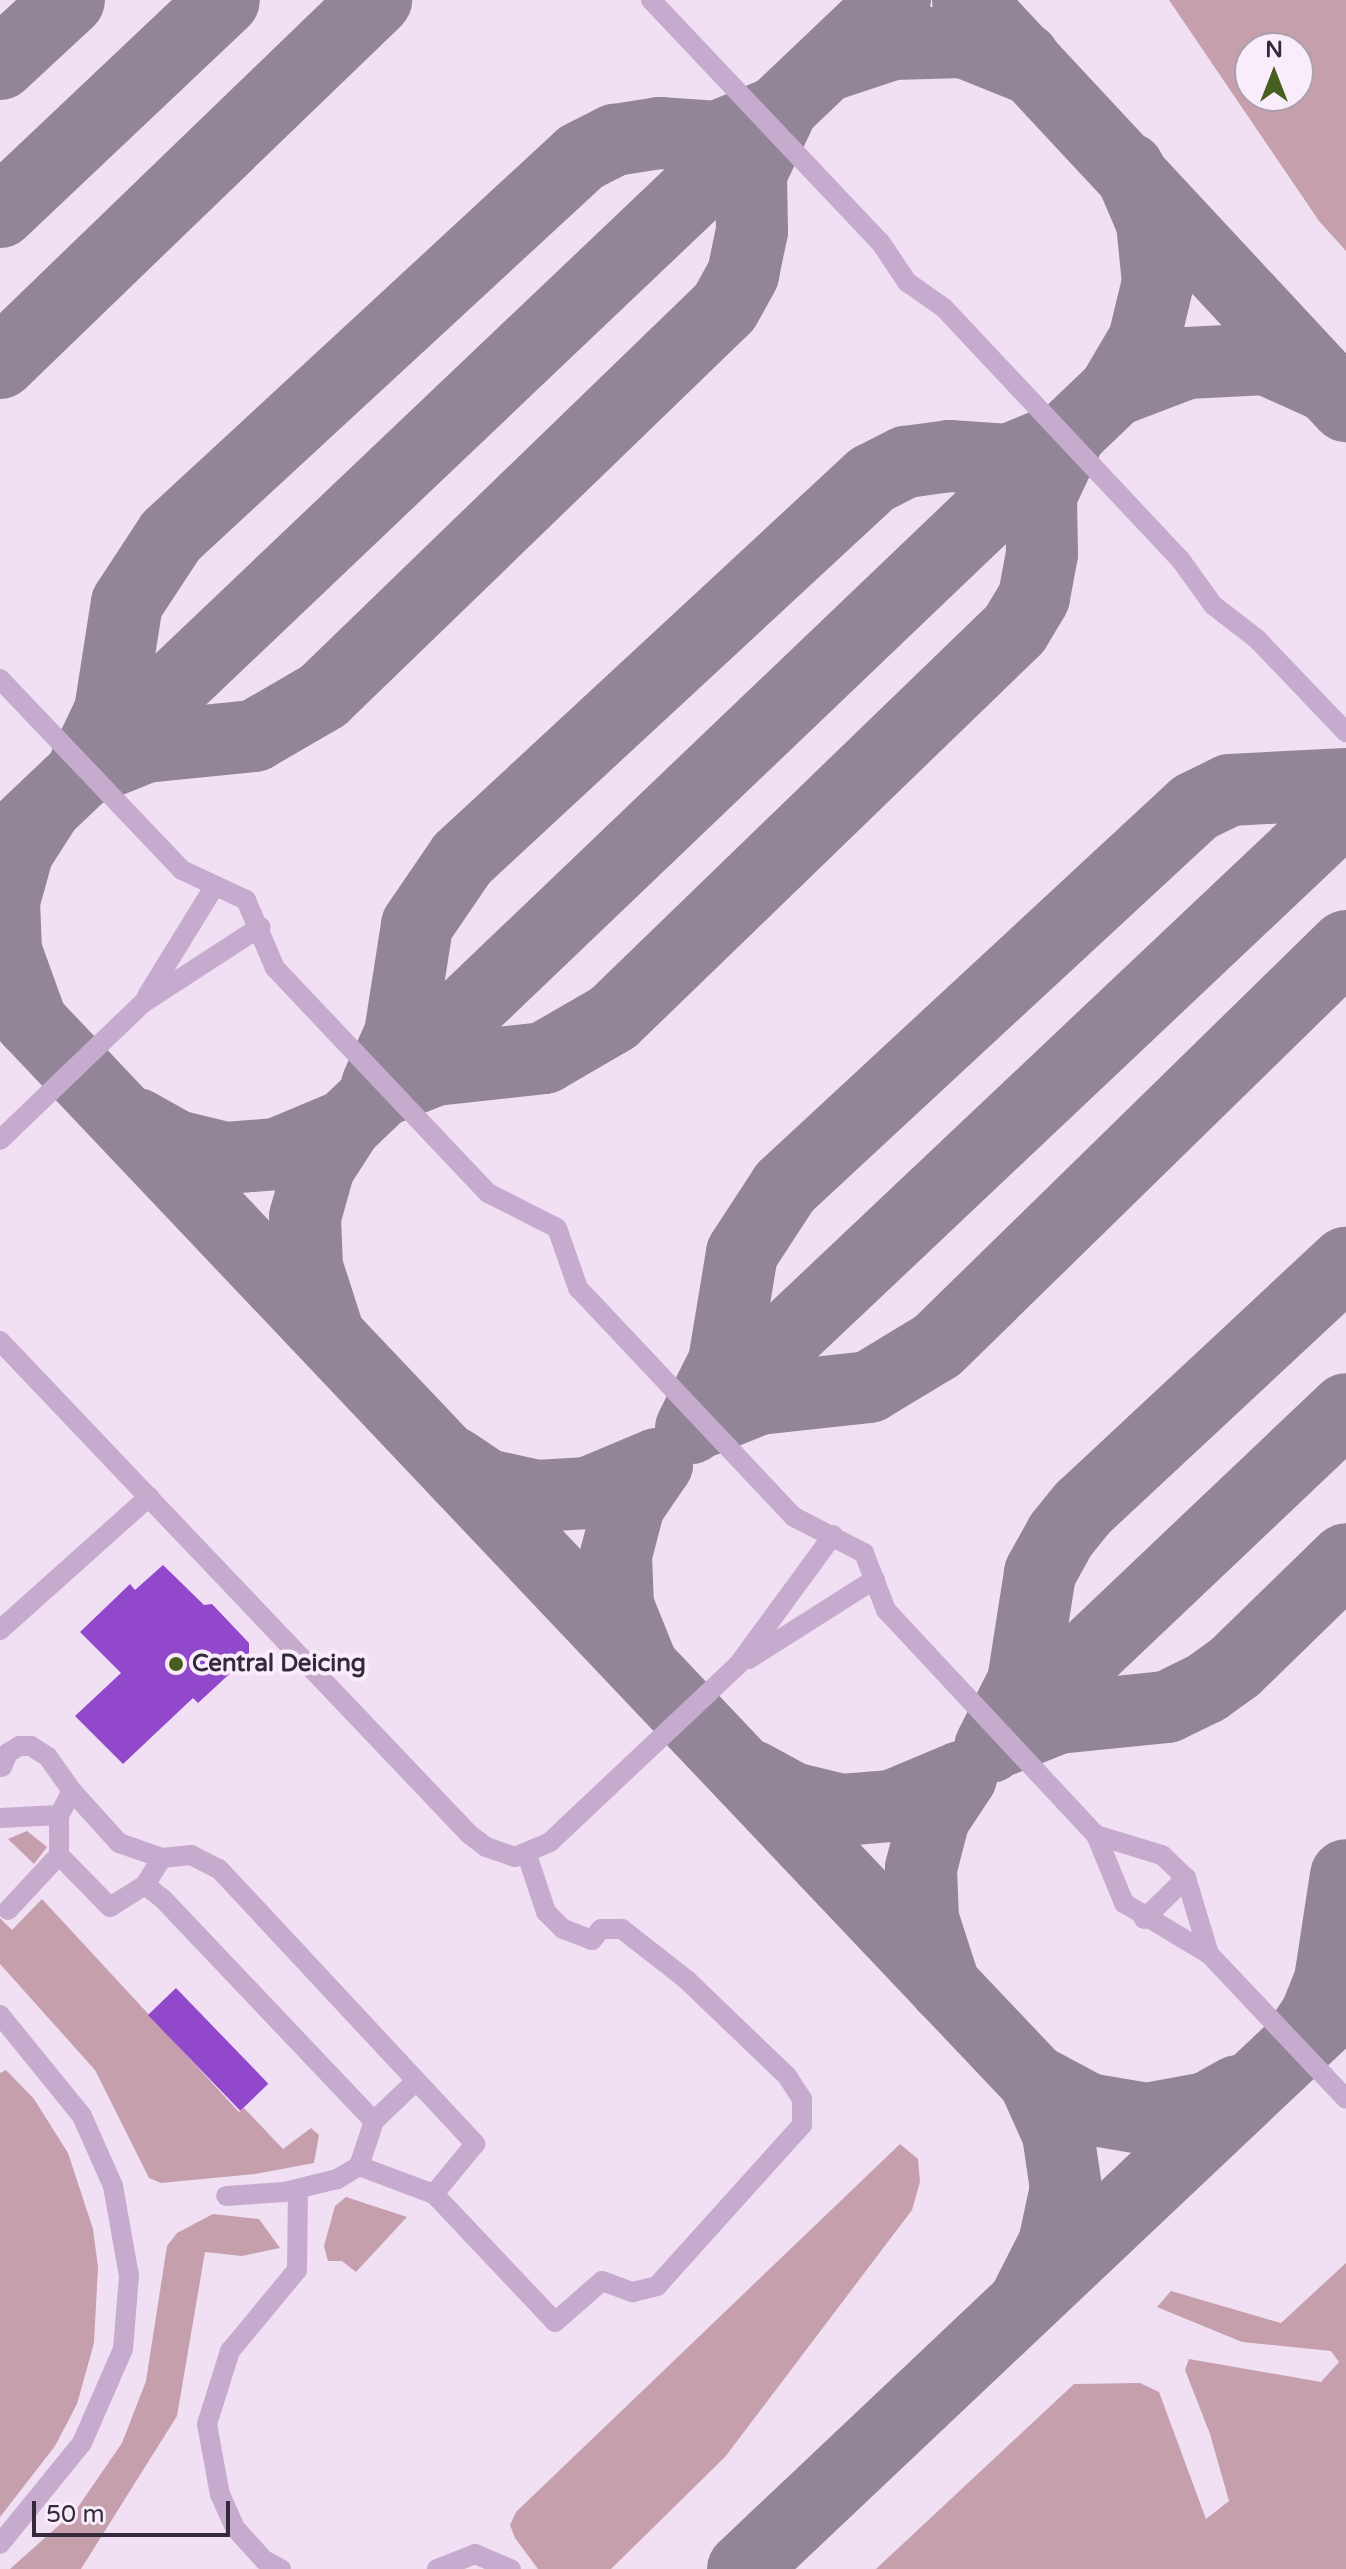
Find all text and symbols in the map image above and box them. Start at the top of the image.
north arrow [1234,32,1314,112]
text: N [1265,37,1283,63]
place label: Central Deicing [192,1650,366,1678]
marker: Central Deicing [167,1655,185,1673]
scale bar [36,2485,234,2535]
text: 50 m [46,2500,104,2529]

